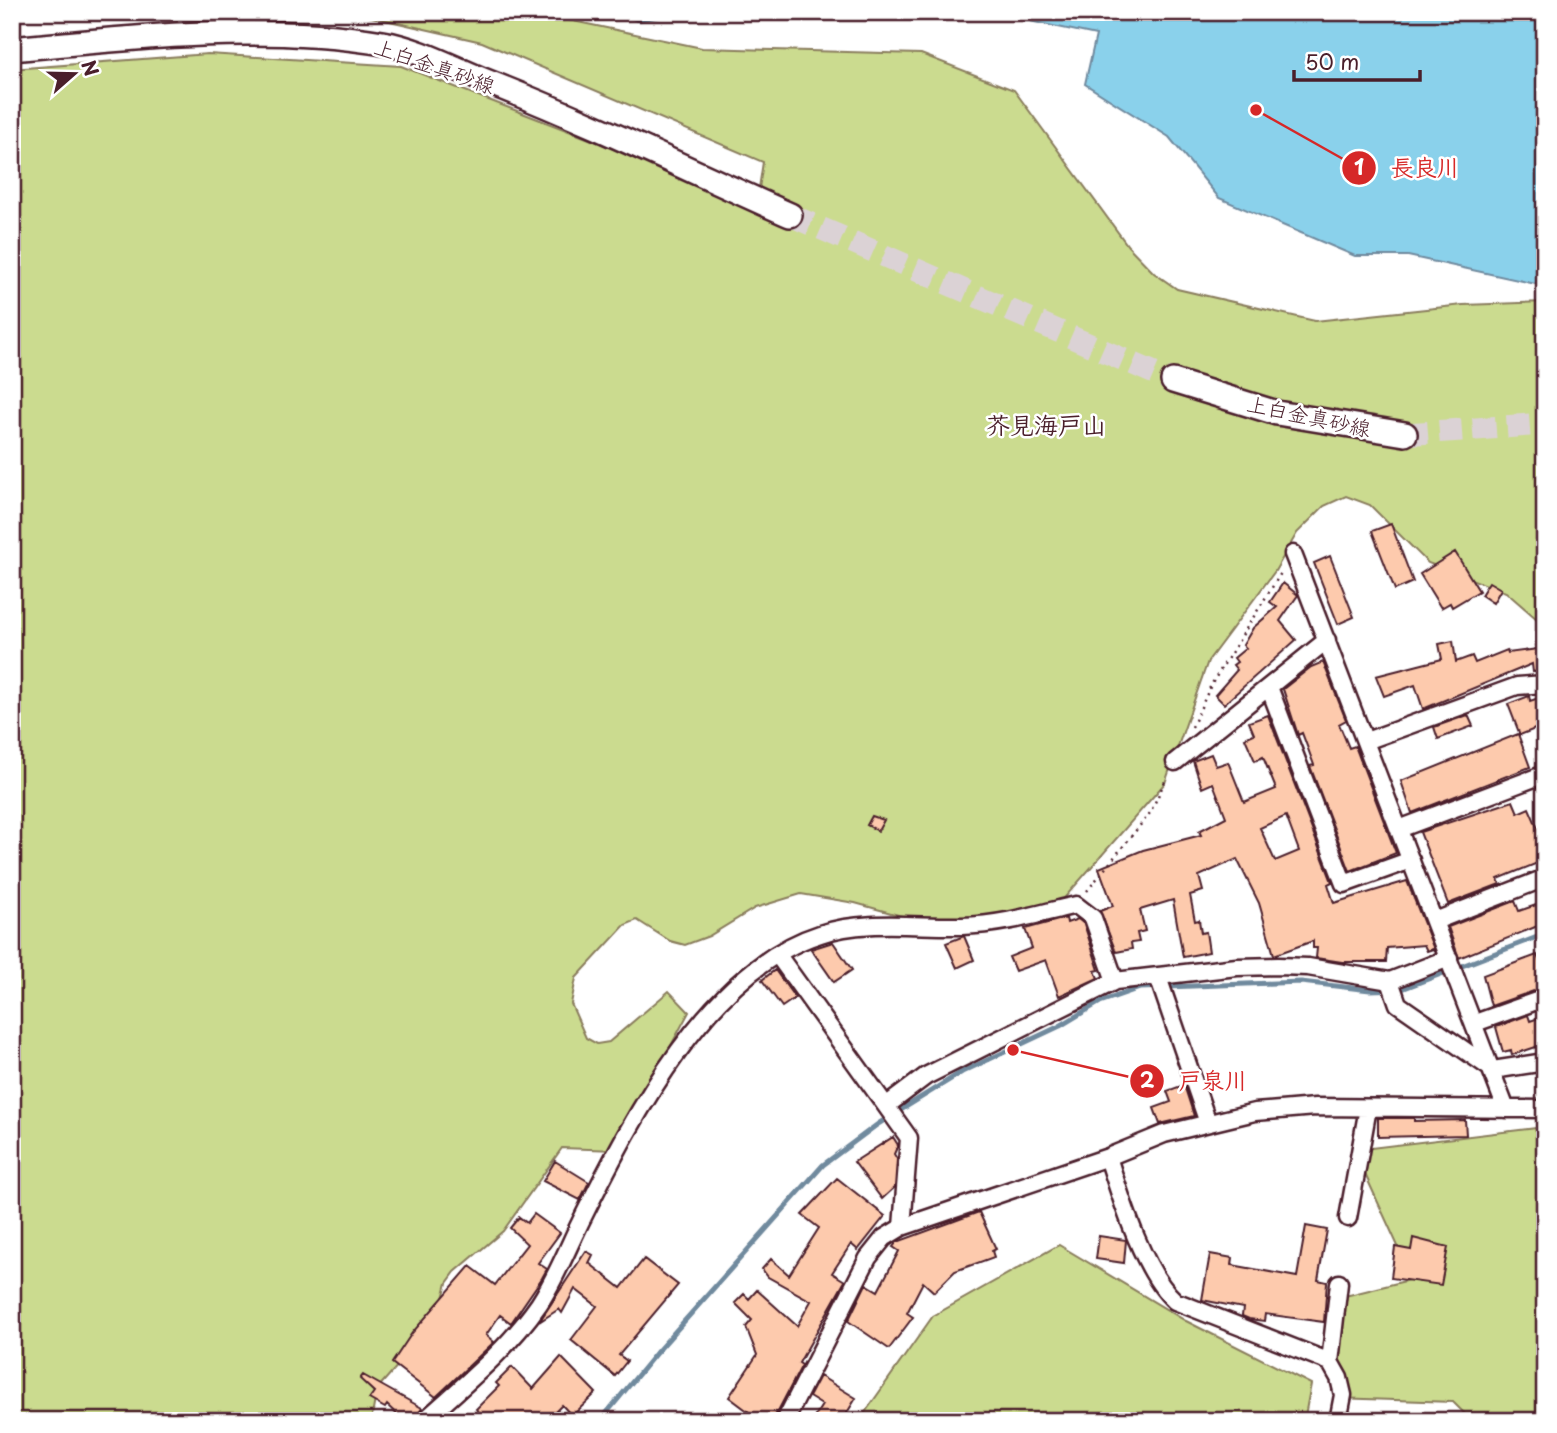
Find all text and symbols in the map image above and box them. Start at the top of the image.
street label: 上白金真砂線 [370,29,500,101]
north arrow [38,38,108,108]
scale bar [1294,38,1420,82]
text: 50 m [1305,45,1359,77]
text: N [75,56,107,80]
callout: 長良川 [1341,146,1473,190]
text: 長良川 [1391,149,1460,184]
text: 1 [1354,150,1364,182]
street label: 上白金真砂線 [1244,386,1374,444]
district label: 芥見海戸山 [986,406,1106,442]
callout: 戸泉川 [1130,1059,1262,1103]
text: 戸泉川 [1179,1062,1248,1097]
text: 2 [1140,1063,1155,1095]

